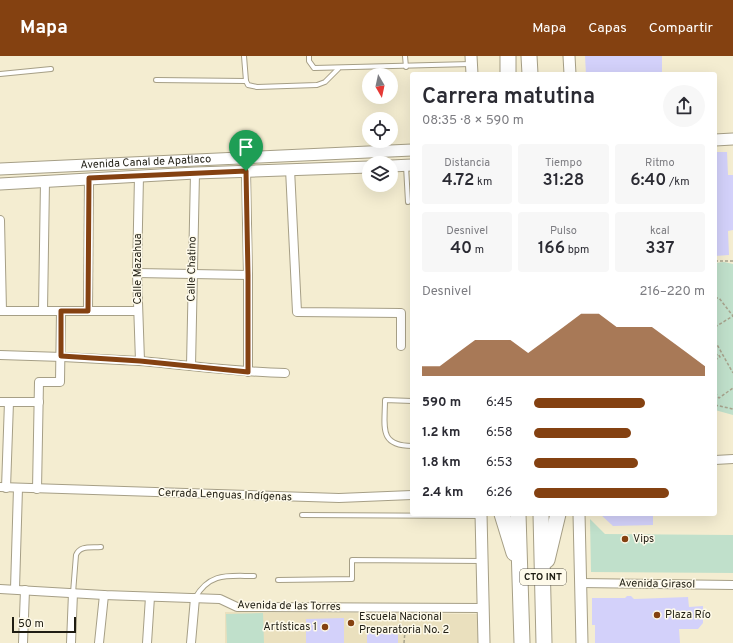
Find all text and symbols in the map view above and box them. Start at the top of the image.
text: Mapa [20,16,68,40]
text: Mapa [532,20,566,37]
text: Capas [588,20,627,37]
text: Compartir [649,20,713,37]
north arrow [362,68,398,104]
map controls [362,68,398,192]
text: Carrera matutina [422,84,595,111]
button: share [663,85,705,127]
button: locate [362,112,398,148]
text: 08:35 · 8 × 590 m [422,113,524,129]
pin [229,130,263,171]
icon: arrive [235,136,257,158]
street label: Avenida Canal de Apatlaco [80,152,212,172]
button: layers [362,156,398,192]
text: Distancia [444,156,490,170]
text: Tiempo [545,156,582,170]
text: Ritmo [645,156,675,170]
text: 4.72 [442,170,474,192]
text: 31:28 [543,170,584,192]
text: 6:40 [630,170,666,192]
text: km [474,175,492,189]
text: /km [666,175,690,189]
text: Desnivel [446,224,488,238]
text: Pulso [550,224,577,238]
text: kcal [650,224,670,238]
street label: Calle Mazahua [131,233,145,305]
street label: Calle Chatino [184,236,200,302]
text: 40 [450,238,472,260]
text: 166 [538,238,565,260]
text: 337 [645,238,674,260]
text: m [472,243,484,257]
text: bpm [565,243,589,257]
text: Desnivel [422,284,471,300]
text: 216–220 m [639,284,705,300]
text: 590 m [422,395,461,411]
text: 6:45 [486,395,513,411]
text: 1.2 km [422,425,460,441]
text: 6:58 [486,425,513,441]
text: 1.8 km [422,455,461,471]
text: 6:53 [486,455,513,471]
text: 2.4 km [422,485,463,501]
text: 6:26 [486,485,512,501]
street label: Cerrada Lenguas Indígenas [158,486,292,504]
place label: Vips [633,532,654,546]
marker: Vips [620,534,630,544]
road number: CTO INT [520,569,566,585]
street label: Avenida Girasol [619,576,695,592]
street label: Avenida de las Torres [237,598,341,614]
place label: Plaza Río [665,608,711,622]
place label: Escuela Nacional Preparatoria No. 2 [359,610,449,637]
marker: Plaza Río [652,610,662,620]
scale bar [12,615,76,634]
text: 50 m [18,617,44,631]
marker: Escuela Nacional Preparatoria No. 2 [346,618,356,628]
place label: Artísticas 1 [263,620,317,634]
marker: Artísticas 1 [320,622,330,632]

